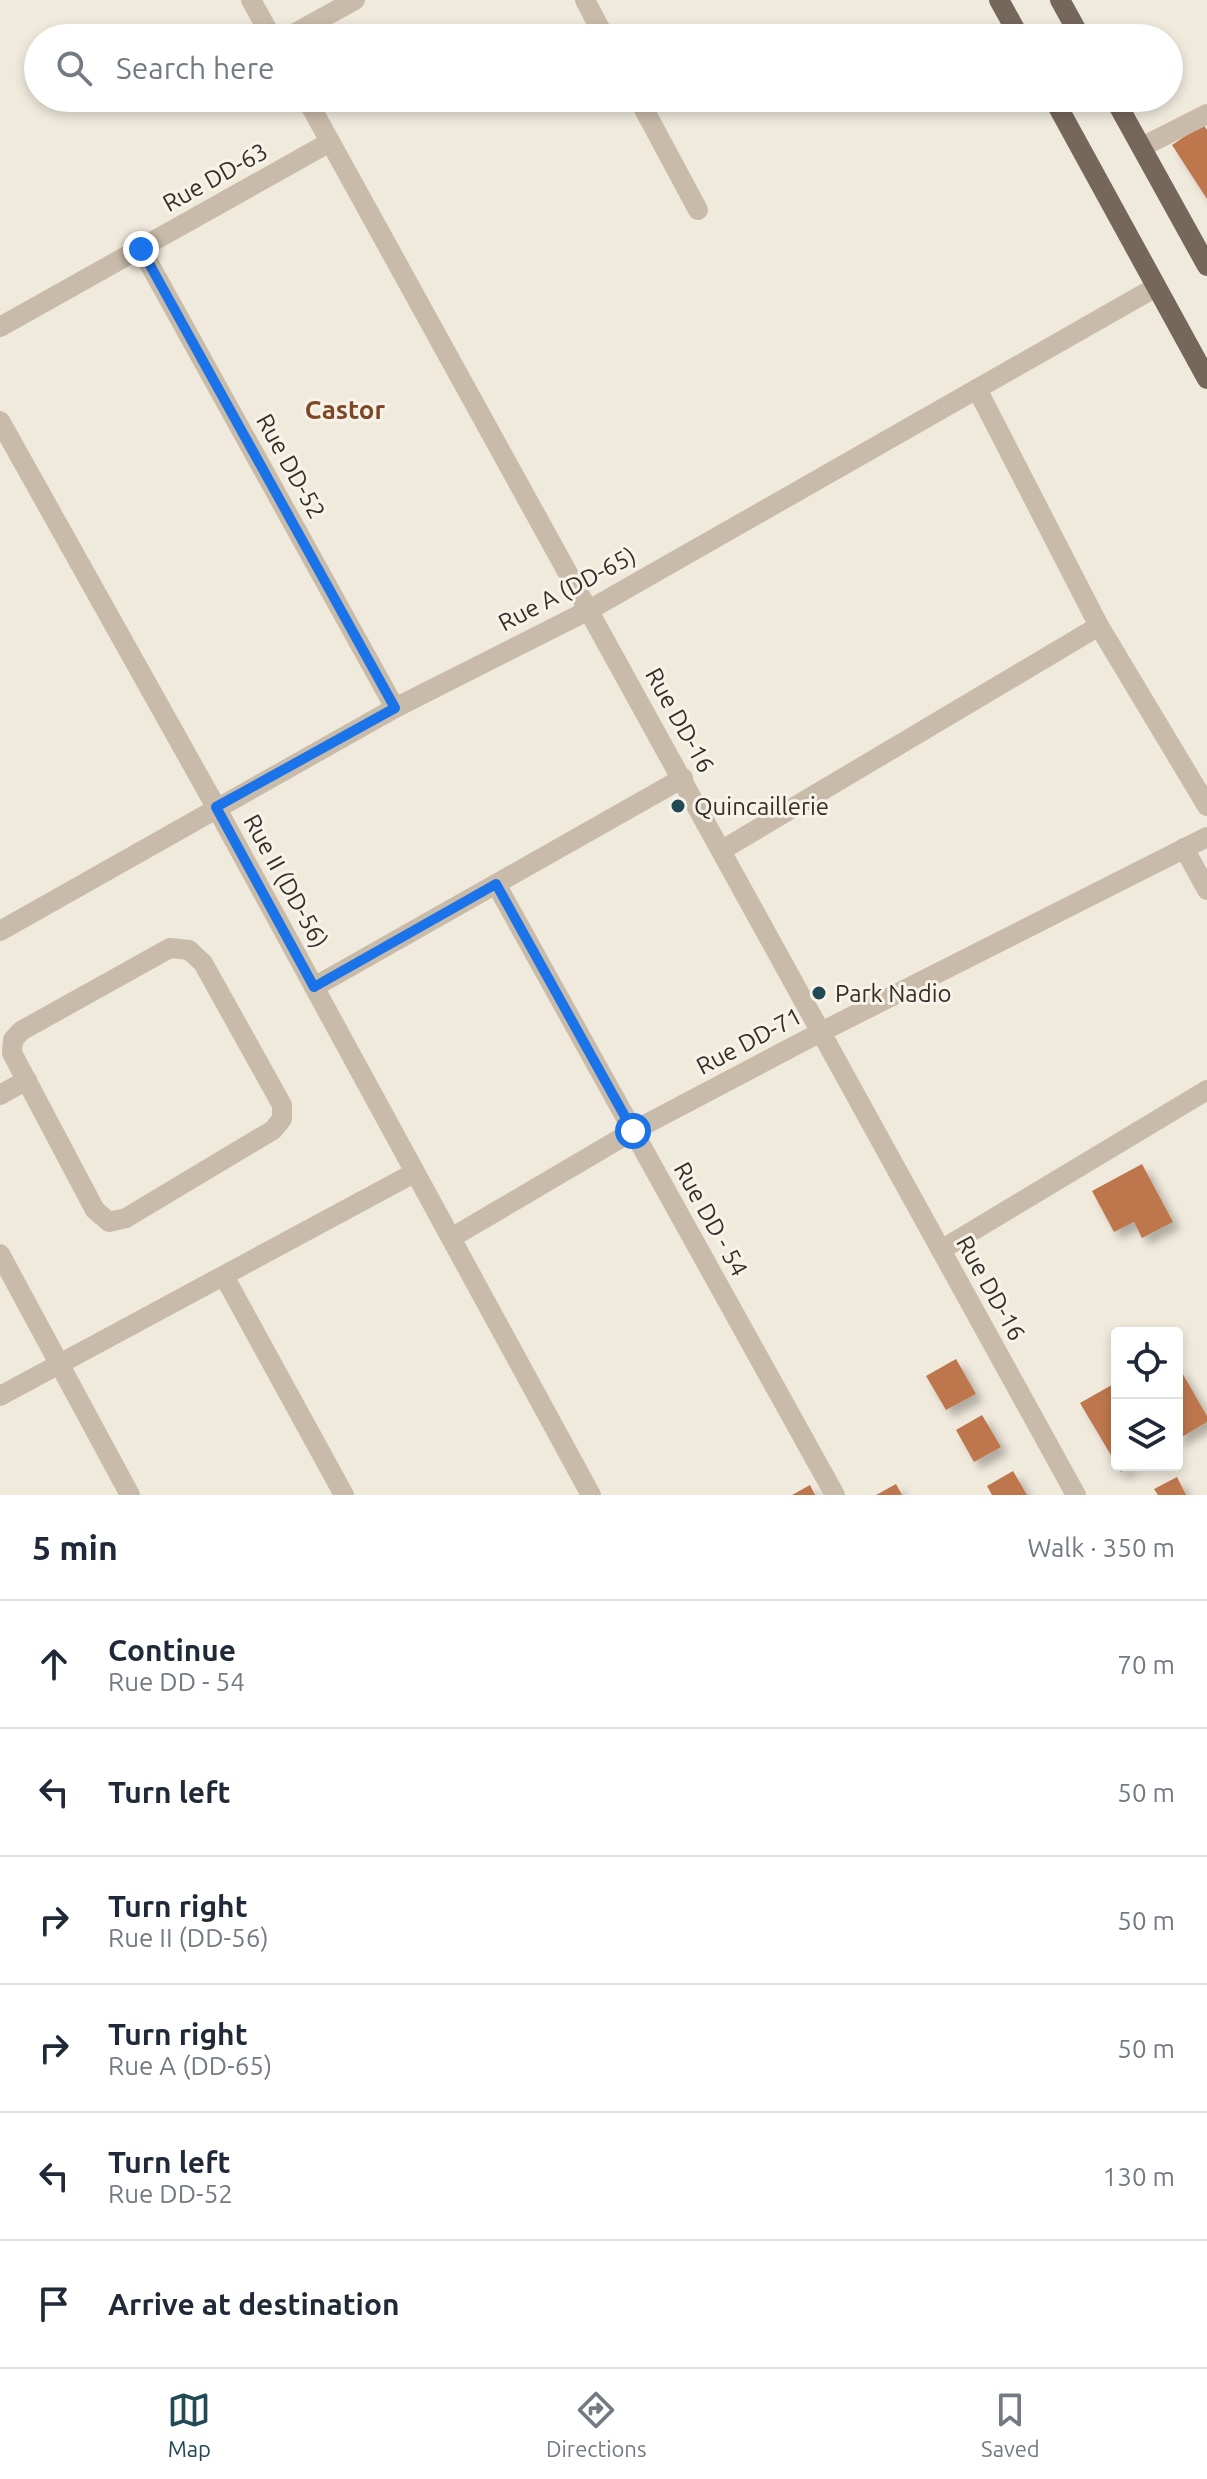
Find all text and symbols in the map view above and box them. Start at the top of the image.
search box [24,24,1183,112]
icon: search [52,46,96,90]
text: Search here [116,51,275,85]
street label: Rue DD-63 [158,137,272,217]
route end [123,231,159,267]
district label: Castor [305,395,385,424]
street label: Rue DD-52 [251,409,331,523]
street label: Rue A (DD-65) [494,542,640,636]
street label: Rue DD-16 [640,663,720,777]
place label: Quincaillerie [694,793,829,820]
marker: Quincaillerie [669,797,687,815]
street label: Rue II (DD-56) [238,810,334,952]
place label: Park Nadio [835,980,952,1007]
marker: Park Nadio [810,984,828,1002]
street label: Rue DD-71 [692,1002,806,1080]
route start [615,1113,651,1149]
street label: Rue DD - 54 [669,1157,753,1281]
street label: Rue DD-16 [951,1231,1031,1345]
map controls [1111,1327,1183,1471]
button: locate [1111,1327,1183,1399]
button: layers [1111,1399,1183,1471]
text: 5 min [32,1528,118,1566]
text: Walk · 350 m [1027,1533,1175,1562]
text: Continue [108,1633,236,1667]
icon: ahead [32,1642,76,1686]
text: 70 m [1117,1650,1175,1679]
text: Rue DD - 54 [108,1667,245,1696]
icon: left [32,1770,76,1814]
text: Turn left [108,1775,230,1809]
text: 50 m [1117,1778,1175,1807]
text: Turn right [108,1889,248,1923]
icon: right [32,1898,76,1942]
text: 50 m [1117,1906,1175,1935]
text: Rue II (DD-56) [108,1923,269,1952]
text: Turn right [108,2017,248,2051]
icon: right [32,2026,76,2070]
text: 50 m [1117,2034,1175,2063]
text: Rue A (DD-65) [108,2051,272,2080]
text: Turn left [108,2145,230,2179]
icon: left [32,2154,76,2198]
text: 130 m [1103,2162,1175,2191]
text: Rue DD-52 [108,2179,233,2208]
icon: arrive [32,2282,76,2326]
text: Arrive at destination [108,2287,400,2321]
tab: Map [167,2388,211,2461]
tab: Directions [546,2388,646,2461]
tab: Saved [981,2388,1040,2461]

